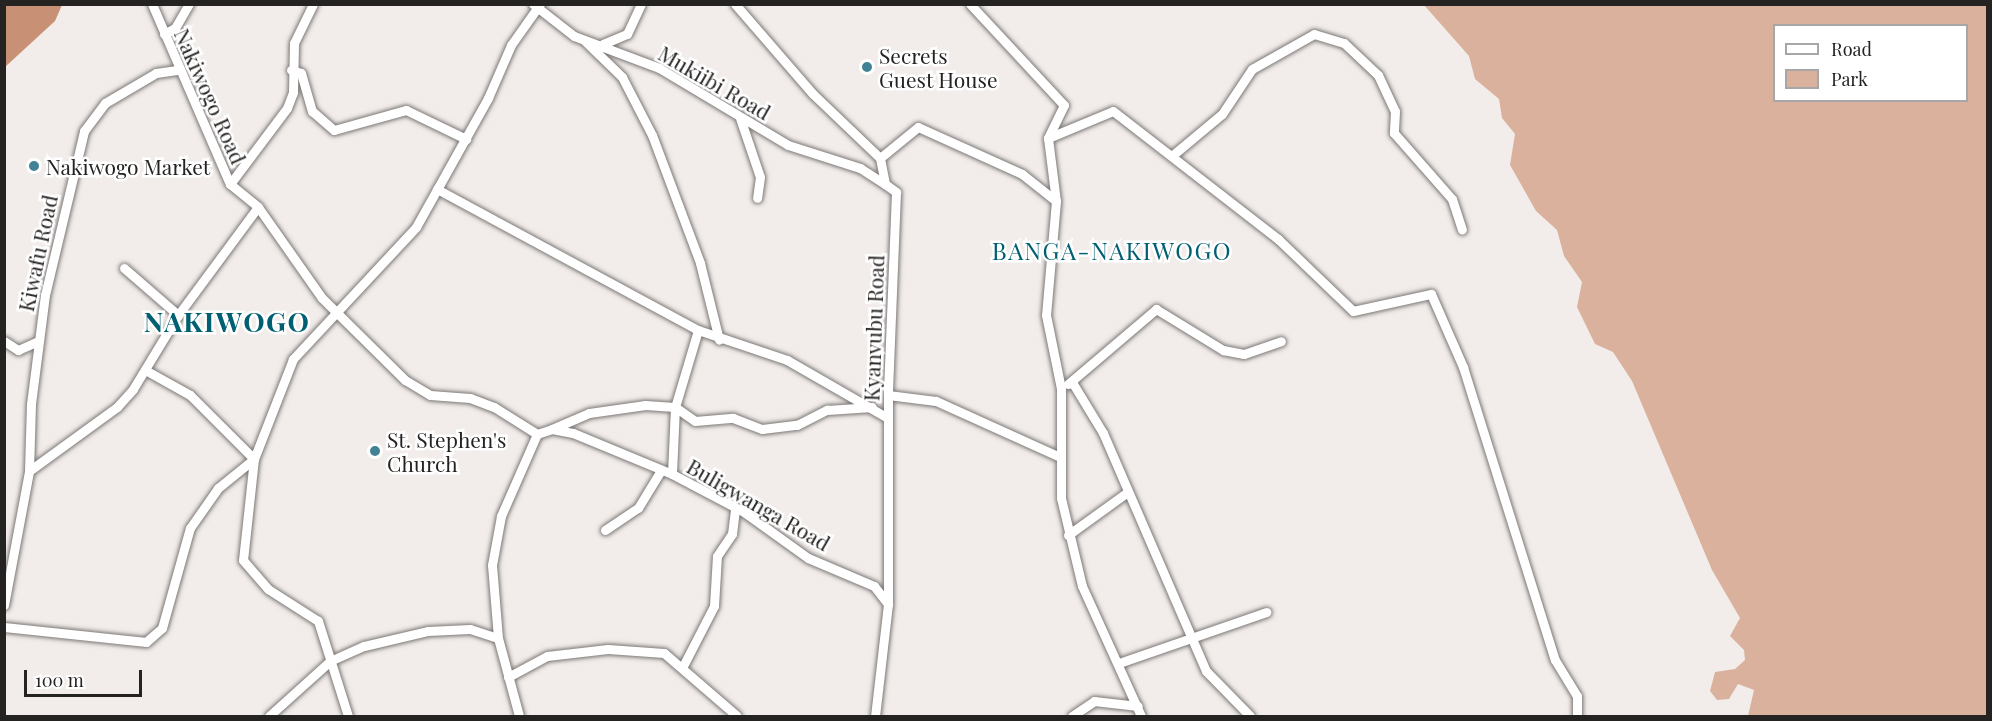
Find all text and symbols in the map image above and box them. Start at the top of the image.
street label: Nakiwogo Road [170,24,252,168]
legend [1773,24,1968,102]
text: Road [1831,37,1872,61]
street label: Mukiibi Road [655,40,775,124]
place label: Secrets Guest House [879,42,998,92]
marker: Secrets Guest House [860,60,874,74]
text: Park [1831,67,1868,91]
place label: Nakiwogo Market [46,153,210,179]
marker: Nakiwogo Market [27,159,41,173]
street label: Kiwafu Road [12,192,62,314]
district label: BANGA-NAKIWOGO [992,237,1232,265]
street label: Kyanvubu Road [858,254,888,402]
district label: NAKIWOGO [144,306,310,338]
place label: St. Stephen's Church [387,426,506,476]
marker: St. Stephen's Church [368,444,382,458]
street label: Buligwanga Road [683,453,835,555]
scale bar [27,658,146,696]
text: 100 m [35,668,84,692]

